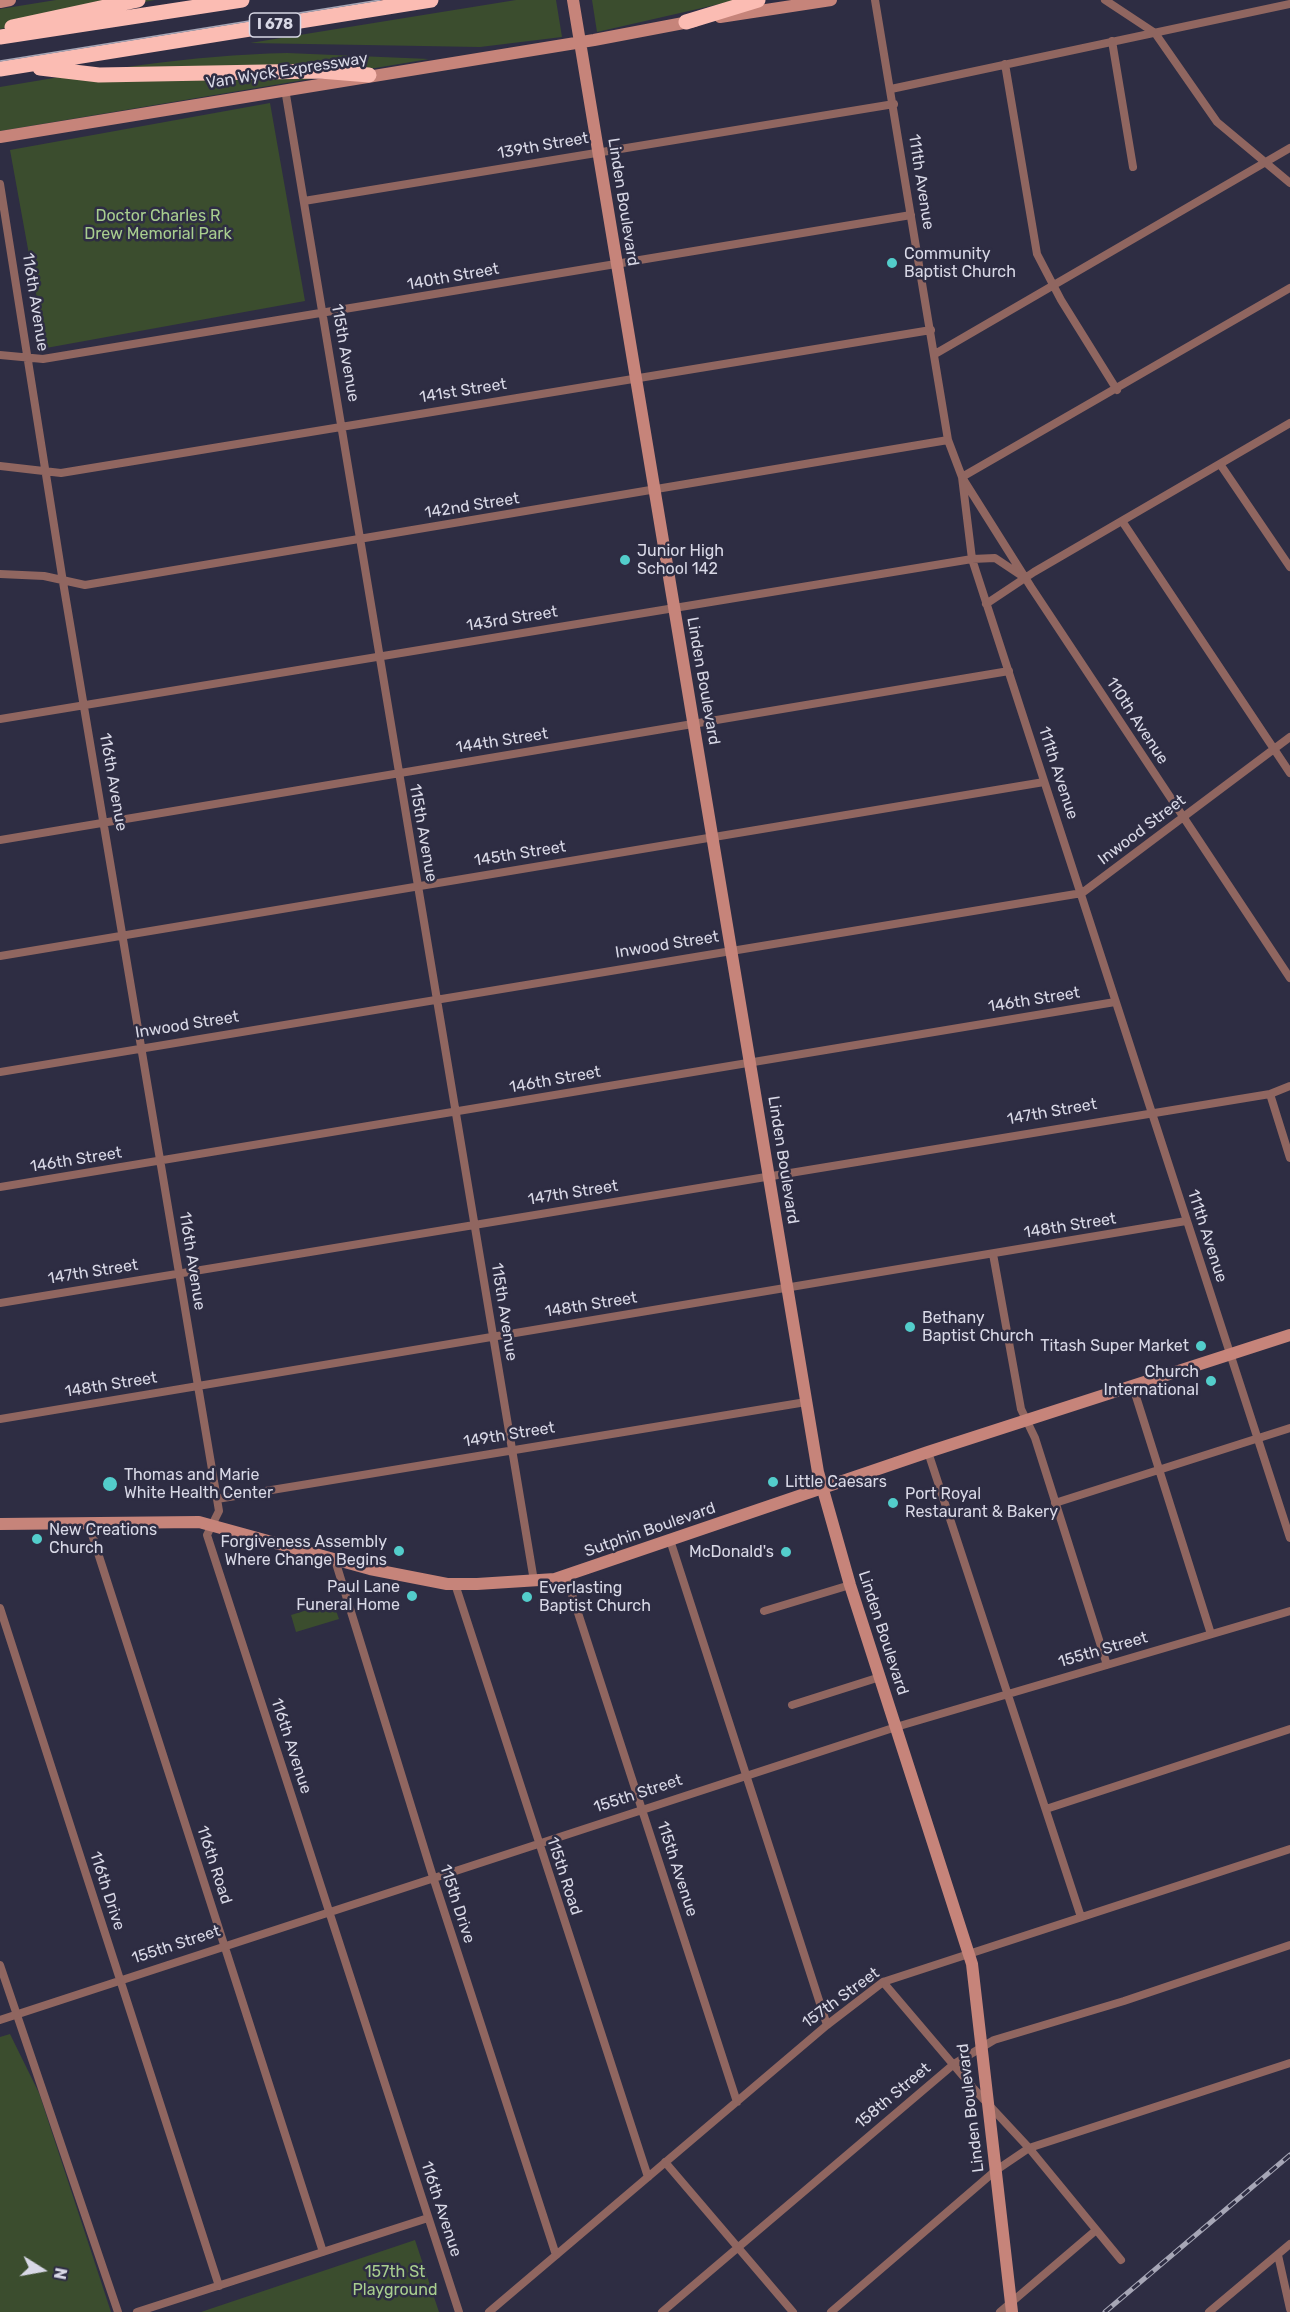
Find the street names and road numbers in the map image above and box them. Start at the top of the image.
road number: I 678 [250,13,300,37]
street label: Van Wyck Expressway [205,49,369,93]
street label: 139th Street [496,129,590,163]
street label: 111th Avenue [904,133,938,231]
street label: Linden Boulevard [603,137,643,267]
street label: 116th Avenue [18,251,52,353]
street label: 140th Street [405,259,501,295]
street label: 115th Avenue [327,303,363,403]
street label: 141st Street [418,375,508,407]
street label: 142nd Street [423,489,521,523]
street label: 143rd Street [465,602,559,636]
street label: Linden Boulevard [682,616,724,746]
street label: 110th Avenue [1102,674,1172,768]
street label: 144th Street [455,724,549,758]
street label: 111th Avenue [1034,724,1082,822]
street label: 116th Avenue [95,731,131,833]
street label: 115th Avenue [405,783,441,883]
street label: Inwood Street [1094,791,1190,869]
street label: 145th Street [473,837,567,871]
street label: Inwood Street [614,927,720,963]
street label: 146th Street [987,983,1081,1017]
street label: Inwood Street [134,1007,240,1043]
street label: 146th Street [508,1063,602,1097]
street label: Linden Boulevard [763,1095,803,1225]
street label: 147th Street [1006,1095,1098,1129]
street label: 146th Street [29,1143,123,1177]
street label: 147th Street [527,1176,619,1210]
street label: 111th Avenue [1183,1187,1231,1285]
street label: 148th Street [1023,1209,1117,1243]
street label: 116th Avenue [175,1210,209,1312]
street label: 147th Street [47,1255,139,1289]
street label: 115th Avenue [487,1262,521,1362]
street label: 148th Street [544,1288,638,1322]
street label: 148th Street [64,1368,158,1402]
street label: 149th Street [462,1418,556,1452]
street label: Sutphin Boulevard [582,1499,718,1561]
street label: Linden Boulevard [854,1568,912,1698]
street label: 155th Street [1056,1628,1150,1672]
street label: 116th Avenue [267,1696,315,1796]
street label: 155th Street [591,1771,685,1817]
street label: 115th Avenue [653,1819,701,1919]
street label: 116th Road [192,1823,236,1907]
street label: 115th Road [542,1834,586,1918]
street label: 116th Drive [85,1849,129,1933]
street label: 115th Drive [435,1862,479,1946]
street label: 155th Street [129,1922,223,1968]
street label: 157th Street [799,1964,883,2032]
street label: Linden Boulevard [954,2043,988,2173]
street label: 158th Street [851,2059,935,2133]
street label: 116th Avenue [417,2159,465,2259]

